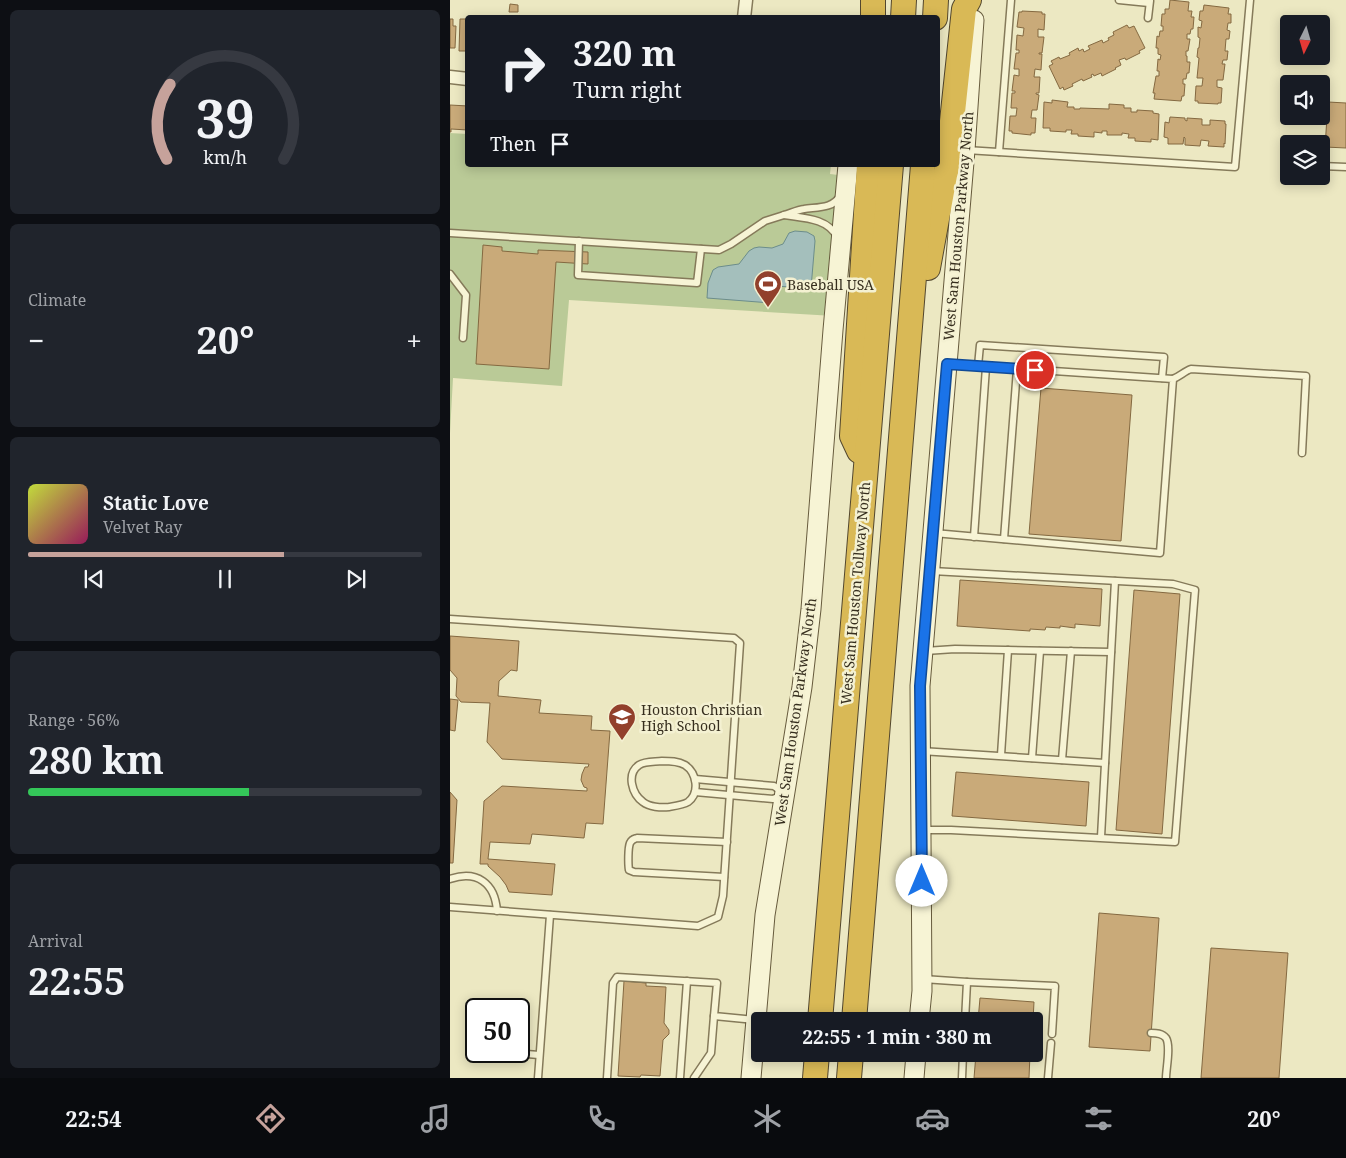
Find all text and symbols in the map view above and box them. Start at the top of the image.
north arrow [1280,15,1330,65]
map controls [1280,15,1330,185]
text: 320 m [573,29,676,76]
icon: right [490,35,555,100]
text: Turn right [573,74,682,104]
button: sound [1280,75,1330,125]
text: 39 [196,82,254,153]
street label: West Sam Houston Parkway North [939,110,978,341]
icon: arrive [546,130,574,158]
text: Then [490,131,536,157]
button: layers [1280,135,1330,185]
text: km/h [203,145,247,169]
sports icon: Baseball USA [753,269,783,308]
place label: Baseball USA [787,275,874,294]
text: Climate [28,289,86,311]
text: 20° [196,313,254,365]
text: − [28,321,44,359]
text: + [406,321,422,359]
pin [1014,349,1056,391]
icon: arrive [1021,356,1049,384]
street label: West Sam Houston Tollway North [836,481,874,705]
text: Static Love [103,490,209,516]
text: Velvet Ray [103,516,182,538]
icon: previous [80,565,108,593]
icon: pause [211,565,239,593]
icon: next [342,565,370,593]
street label: West Sam Houston Parkway North [770,597,820,827]
place label: Houston Christian High School [641,700,762,735]
school or university icon: Houston Christian High School [607,702,637,741]
text: Range · 56% [28,709,120,731]
text: 280 km [28,733,164,785]
position arrow [895,854,947,906]
text: Arrival [28,930,83,952]
text: 22:55 [28,954,125,1006]
speed limit sign: 50 [465,998,530,1063]
text: 22:55 · 1 min · 380 m [802,1024,992,1050]
icon: directions [253,1101,288,1136]
icon: music [418,1101,453,1136]
icon: phone [584,1101,619,1136]
icon: climate [750,1101,785,1136]
icon: car [915,1101,950,1136]
icon: filters [1081,1101,1116,1136]
text: 22:54 [65,1103,122,1133]
text: 20° [1247,1103,1281,1133]

